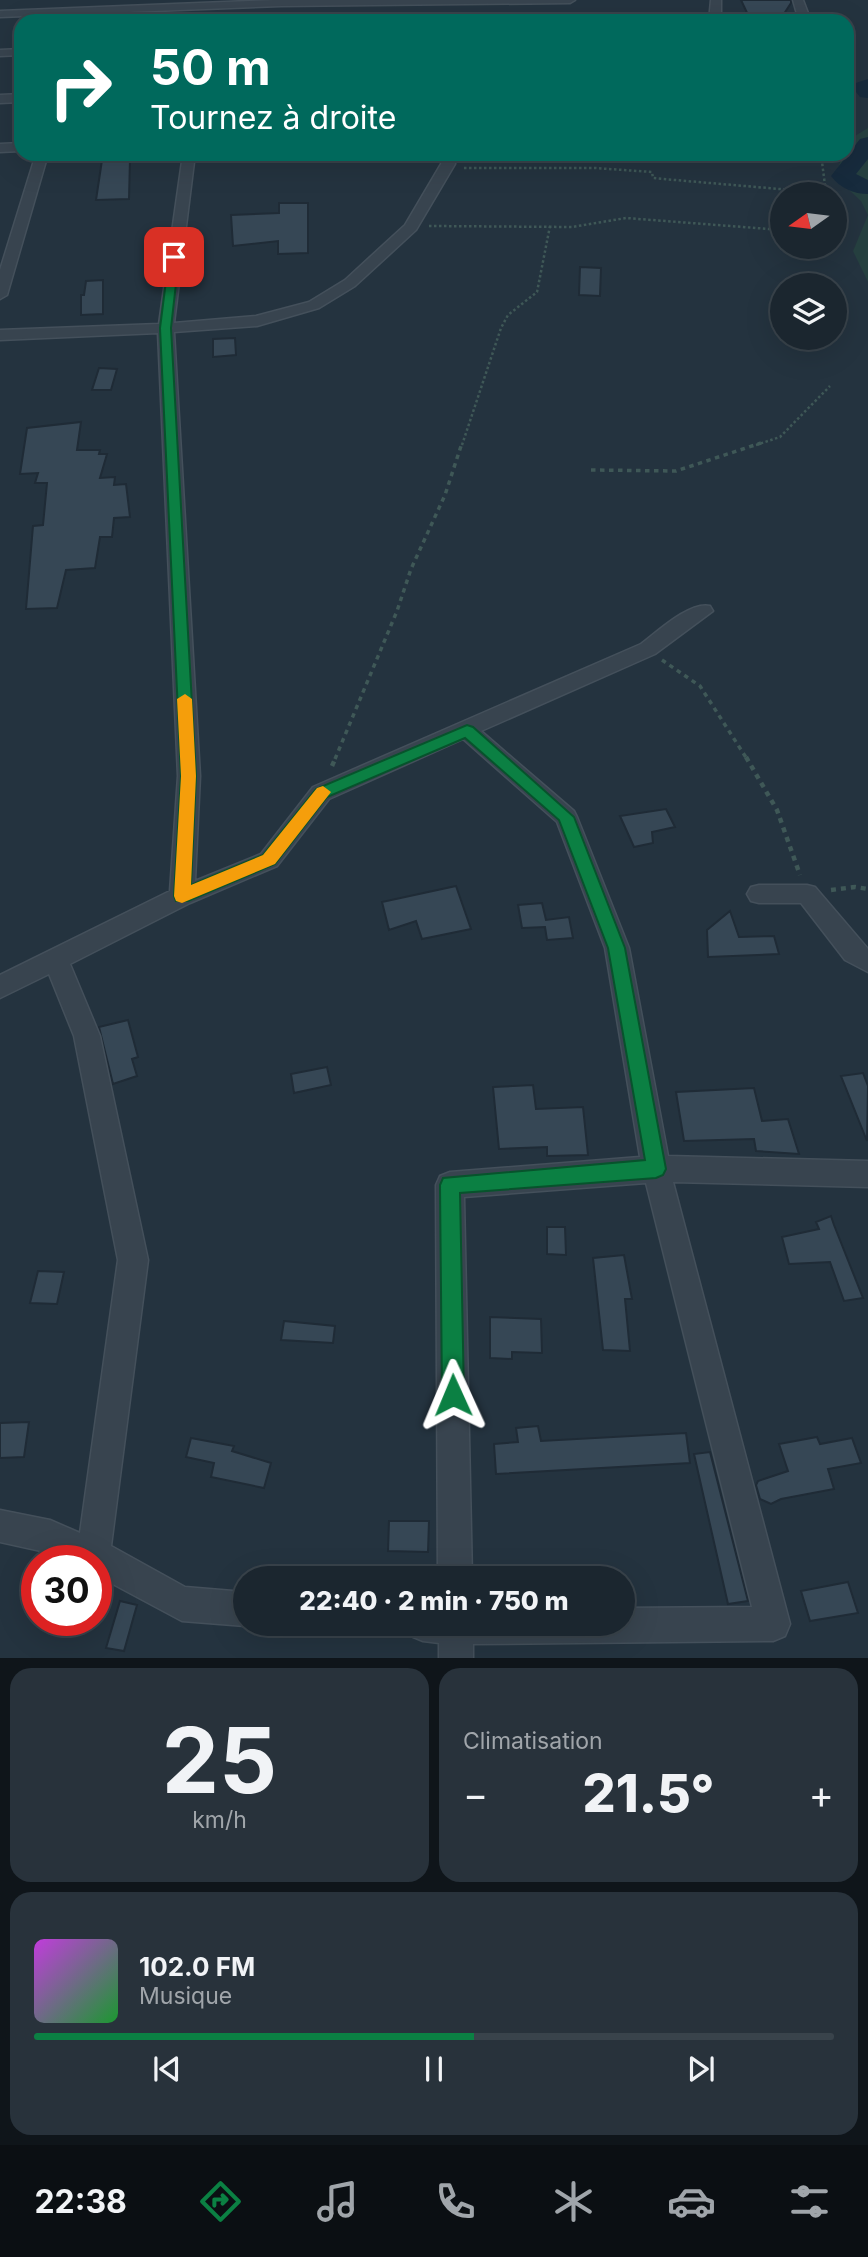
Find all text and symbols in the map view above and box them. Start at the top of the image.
text: 50 m [150,38,271,97]
icon: right [35,42,126,133]
text: Tournez à droite [150,98,396,137]
north arrow [770,182,847,259]
map controls [770,182,847,350]
pin [144,227,204,287]
icon: arrive [155,238,193,276]
button: layers [770,273,847,350]
position arrow [416,1358,490,1432]
speed limit sign: 30 [21,1545,112,1636]
text: 22:40 · 2 min · 750 m [299,1585,569,1616]
text: 25 [162,1705,277,1815]
text: Climatisation [463,1727,603,1755]
text: 21.5° [583,1762,714,1825]
text: − [463,1771,488,1817]
text: + [809,1771,834,1817]
text: km/h [192,1806,247,1834]
text: 102.0 FM [139,1951,255,1982]
text: Musique [139,1982,232,2010]
icon: previous [148,2050,186,2088]
icon: pause [415,2050,453,2088]
icon: next [682,2050,720,2088]
icon: directions [196,2177,245,2226]
icon: music [313,2177,362,2226]
icon: phone [431,2177,480,2226]
icon: climate [549,2177,598,2226]
icon: car [667,2177,716,2226]
icon: filters [785,2177,834,2226]
text: 22:38 [34,2182,127,2221]

